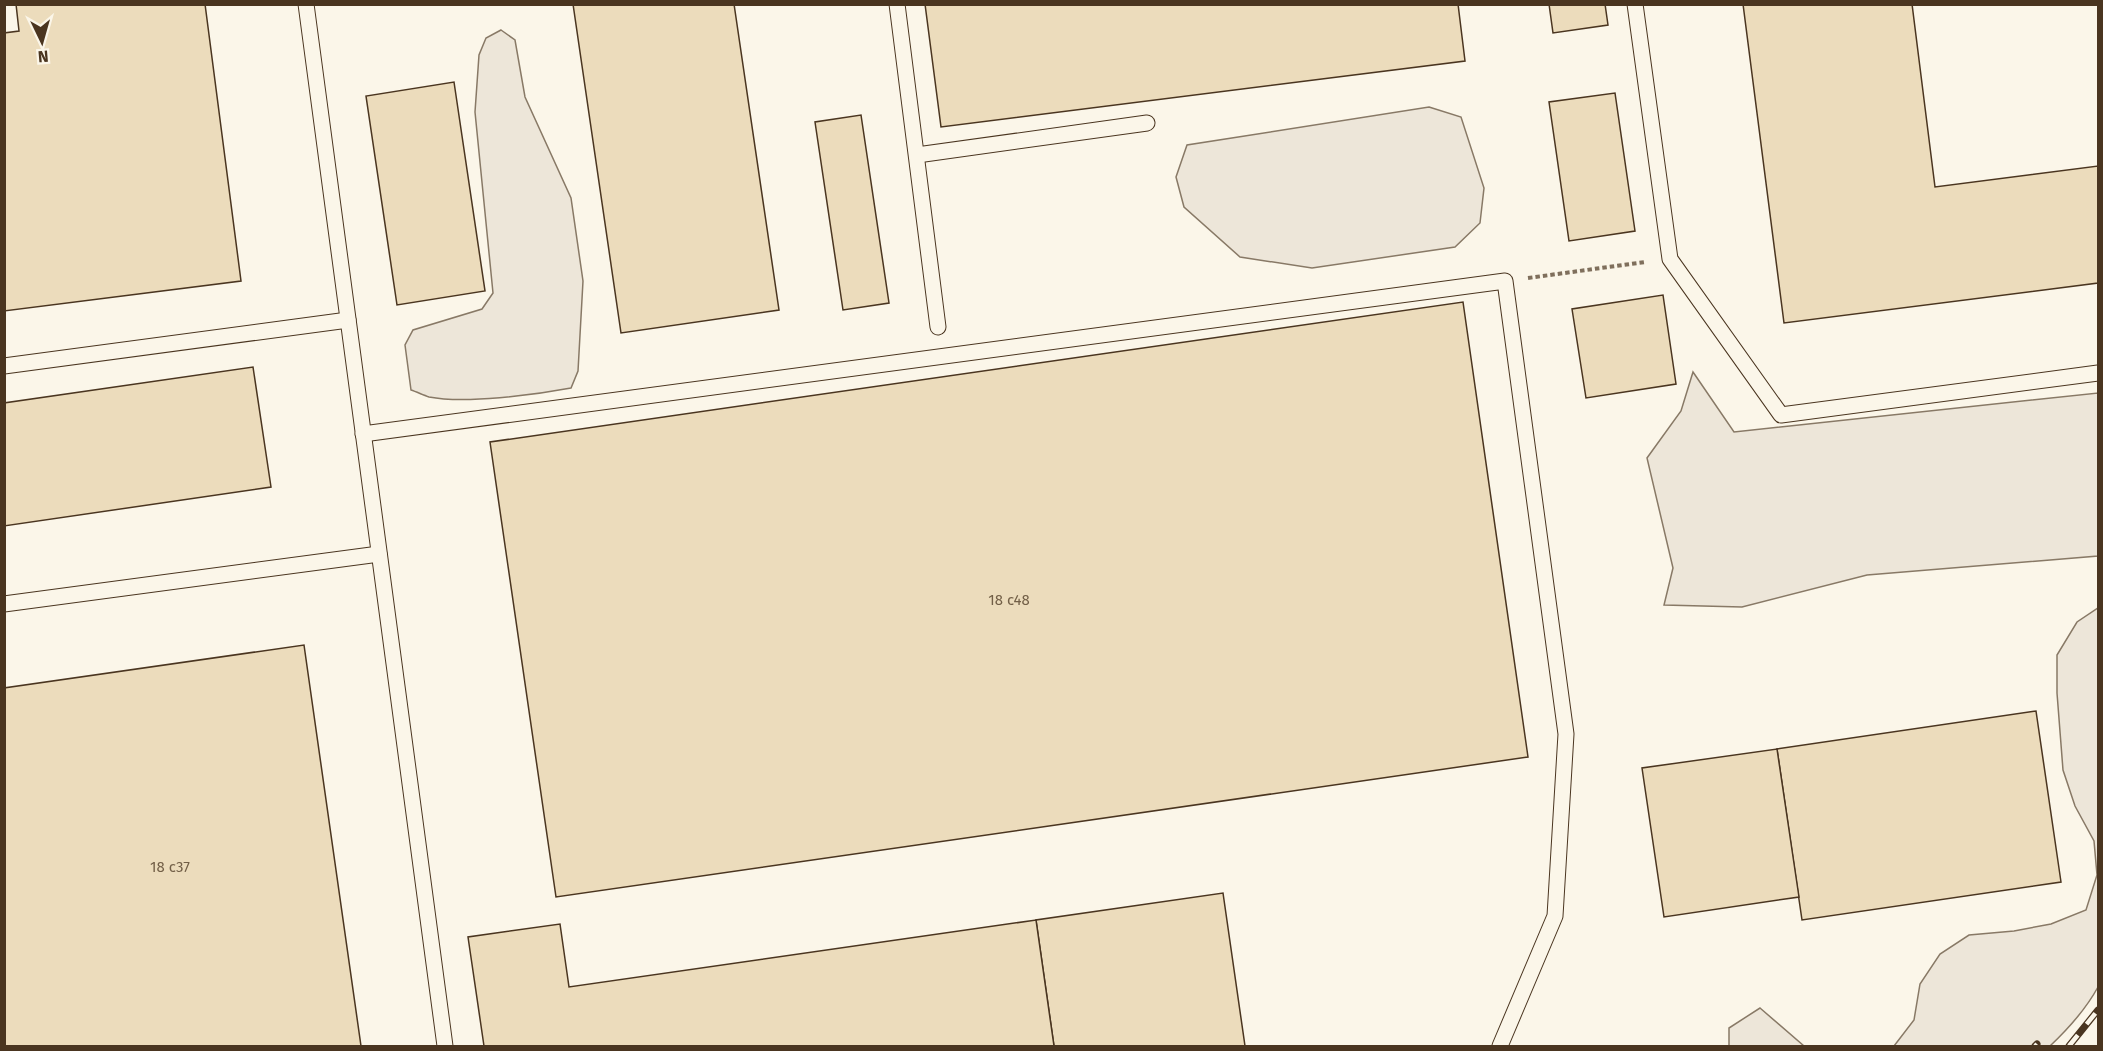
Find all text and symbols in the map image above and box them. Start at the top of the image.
north arrow [12,12,72,72]
text: N [37,47,49,66]
house number: 18 с48 [988,591,1030,609]
house number: 18 с37 [150,858,190,876]

